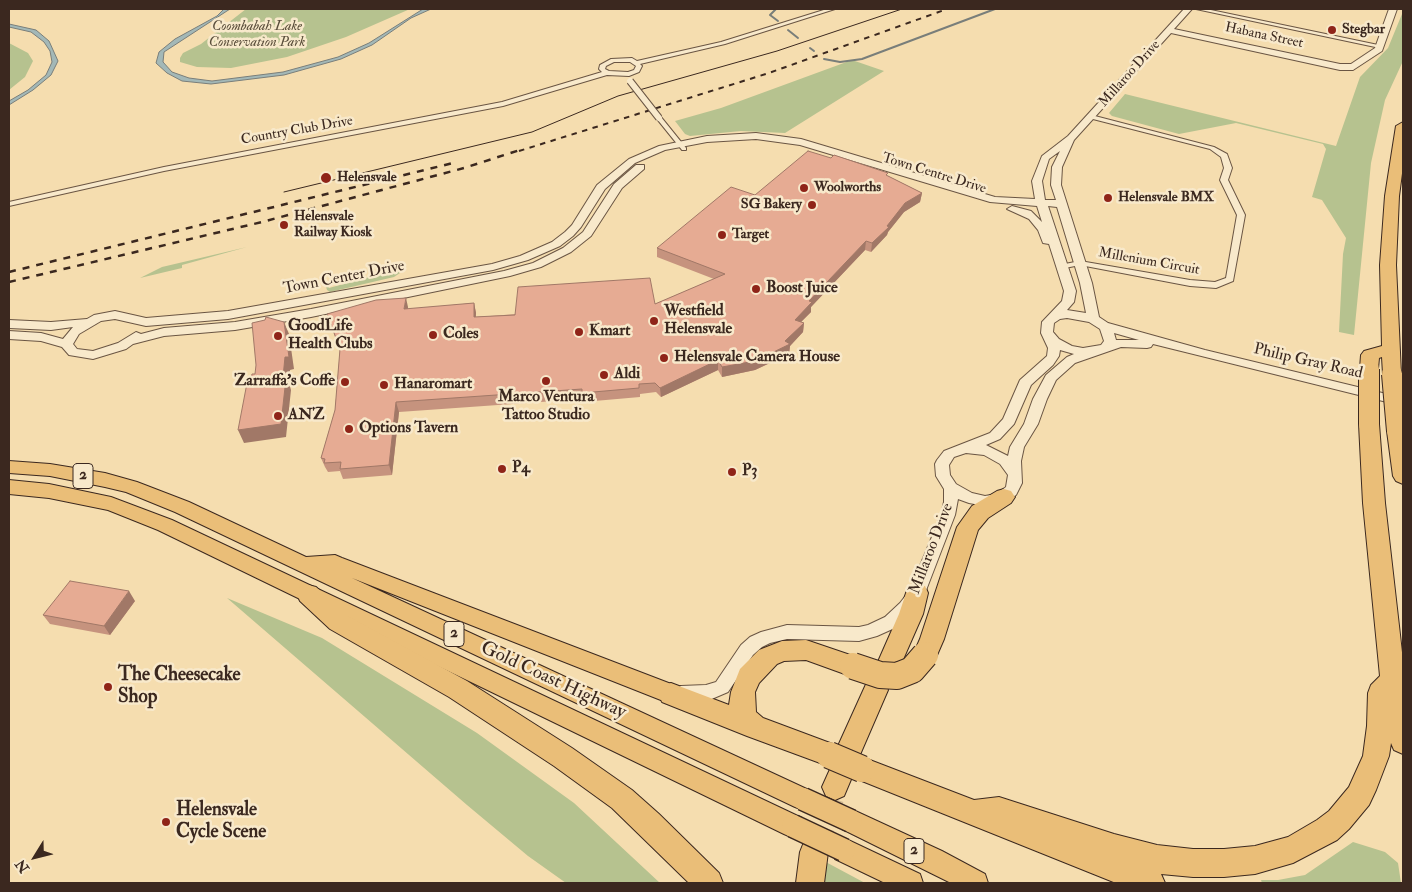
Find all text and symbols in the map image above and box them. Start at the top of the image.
park label: Coombabah Lake Conservation Park [209,19,305,52]
street label: Habana Street [1223,20,1305,52]
place label: Stegbar [1342,22,1385,38]
marker: Stegbar [1326,24,1338,36]
street label: Millaroo Drive [1096,37,1164,111]
street label: Country Club Drive [240,113,354,149]
street label: Town Centre Drive [880,150,988,198]
place label: Helensvale [337,170,397,186]
marker: Helensvale [319,171,333,185]
place label: Woolworths [814,180,881,196]
marker: Woolworths [798,182,810,194]
place label: Helensvale BMX [1118,190,1214,206]
marker: Helensvale BMX [1102,192,1114,204]
place label: SG Bakery [741,197,802,213]
marker: SG Bakery [806,199,818,211]
place label: Helensvale Railway Kiosk [294,209,372,242]
marker: Helensvale Railway Kiosk [278,219,290,231]
place label: Target [732,227,769,243]
marker: Target [716,229,728,241]
street label: Millenium Circuit [1097,245,1201,279]
street label: Town Center Drive [282,257,406,299]
place label: Boost Juice [766,279,838,299]
marker: Boost Juice [750,283,762,295]
place label: Westfield Helensvale [664,302,732,340]
marker: Westfield Helensvale [648,315,660,327]
place label: GoodLife Health Clubs [288,317,372,355]
place label: Kmart [589,322,630,342]
place label: Coles [443,325,479,345]
marker: Kmart [573,326,585,338]
marker: Coles [427,329,439,341]
marker: GoodLife Health Clubs [272,330,284,342]
street label: Philip Gray Road [1252,340,1364,384]
place label: Helensvale Camera House [674,348,840,368]
marker: Helensvale Camera House [658,352,670,364]
place label: Aldi [614,365,640,385]
marker: Aldi [598,369,610,381]
place label: Zarraffa's Coffe [234,372,335,392]
place label: Hanaromart [394,375,472,395]
marker: Marco Ventura Tattoo Studio [540,375,552,387]
marker: Zarraffa's Coffe [339,376,351,388]
marker: Hanaromart [378,379,390,391]
place label: Marco Ventura Tattoo Studio [498,388,594,426]
place label: ANZ [288,406,324,426]
marker: ANZ [272,410,284,422]
place label: Options Tavern [359,419,458,439]
marker: Options Tavern [343,423,355,435]
place label: P4 [512,459,530,479]
place label: P3 [742,462,758,482]
marker: P4 [496,463,508,475]
road number: 2 [73,464,93,488]
marker: P3 [726,466,738,478]
street label: Millaroo Drive [906,501,958,597]
road number: 2 [444,622,464,646]
street label: Gold Coast Highway [477,637,629,725]
place label: The Cheesecake Shop [118,665,240,709]
marker: The Cheesecake Shop [102,681,114,693]
place label: Helensvale Cycle Scene [176,800,266,844]
marker: Helensvale Cycle Scene [160,816,172,828]
north arrow [10,832,60,882]
road number: 2 [904,838,924,864]
text: N [12,856,33,876]

